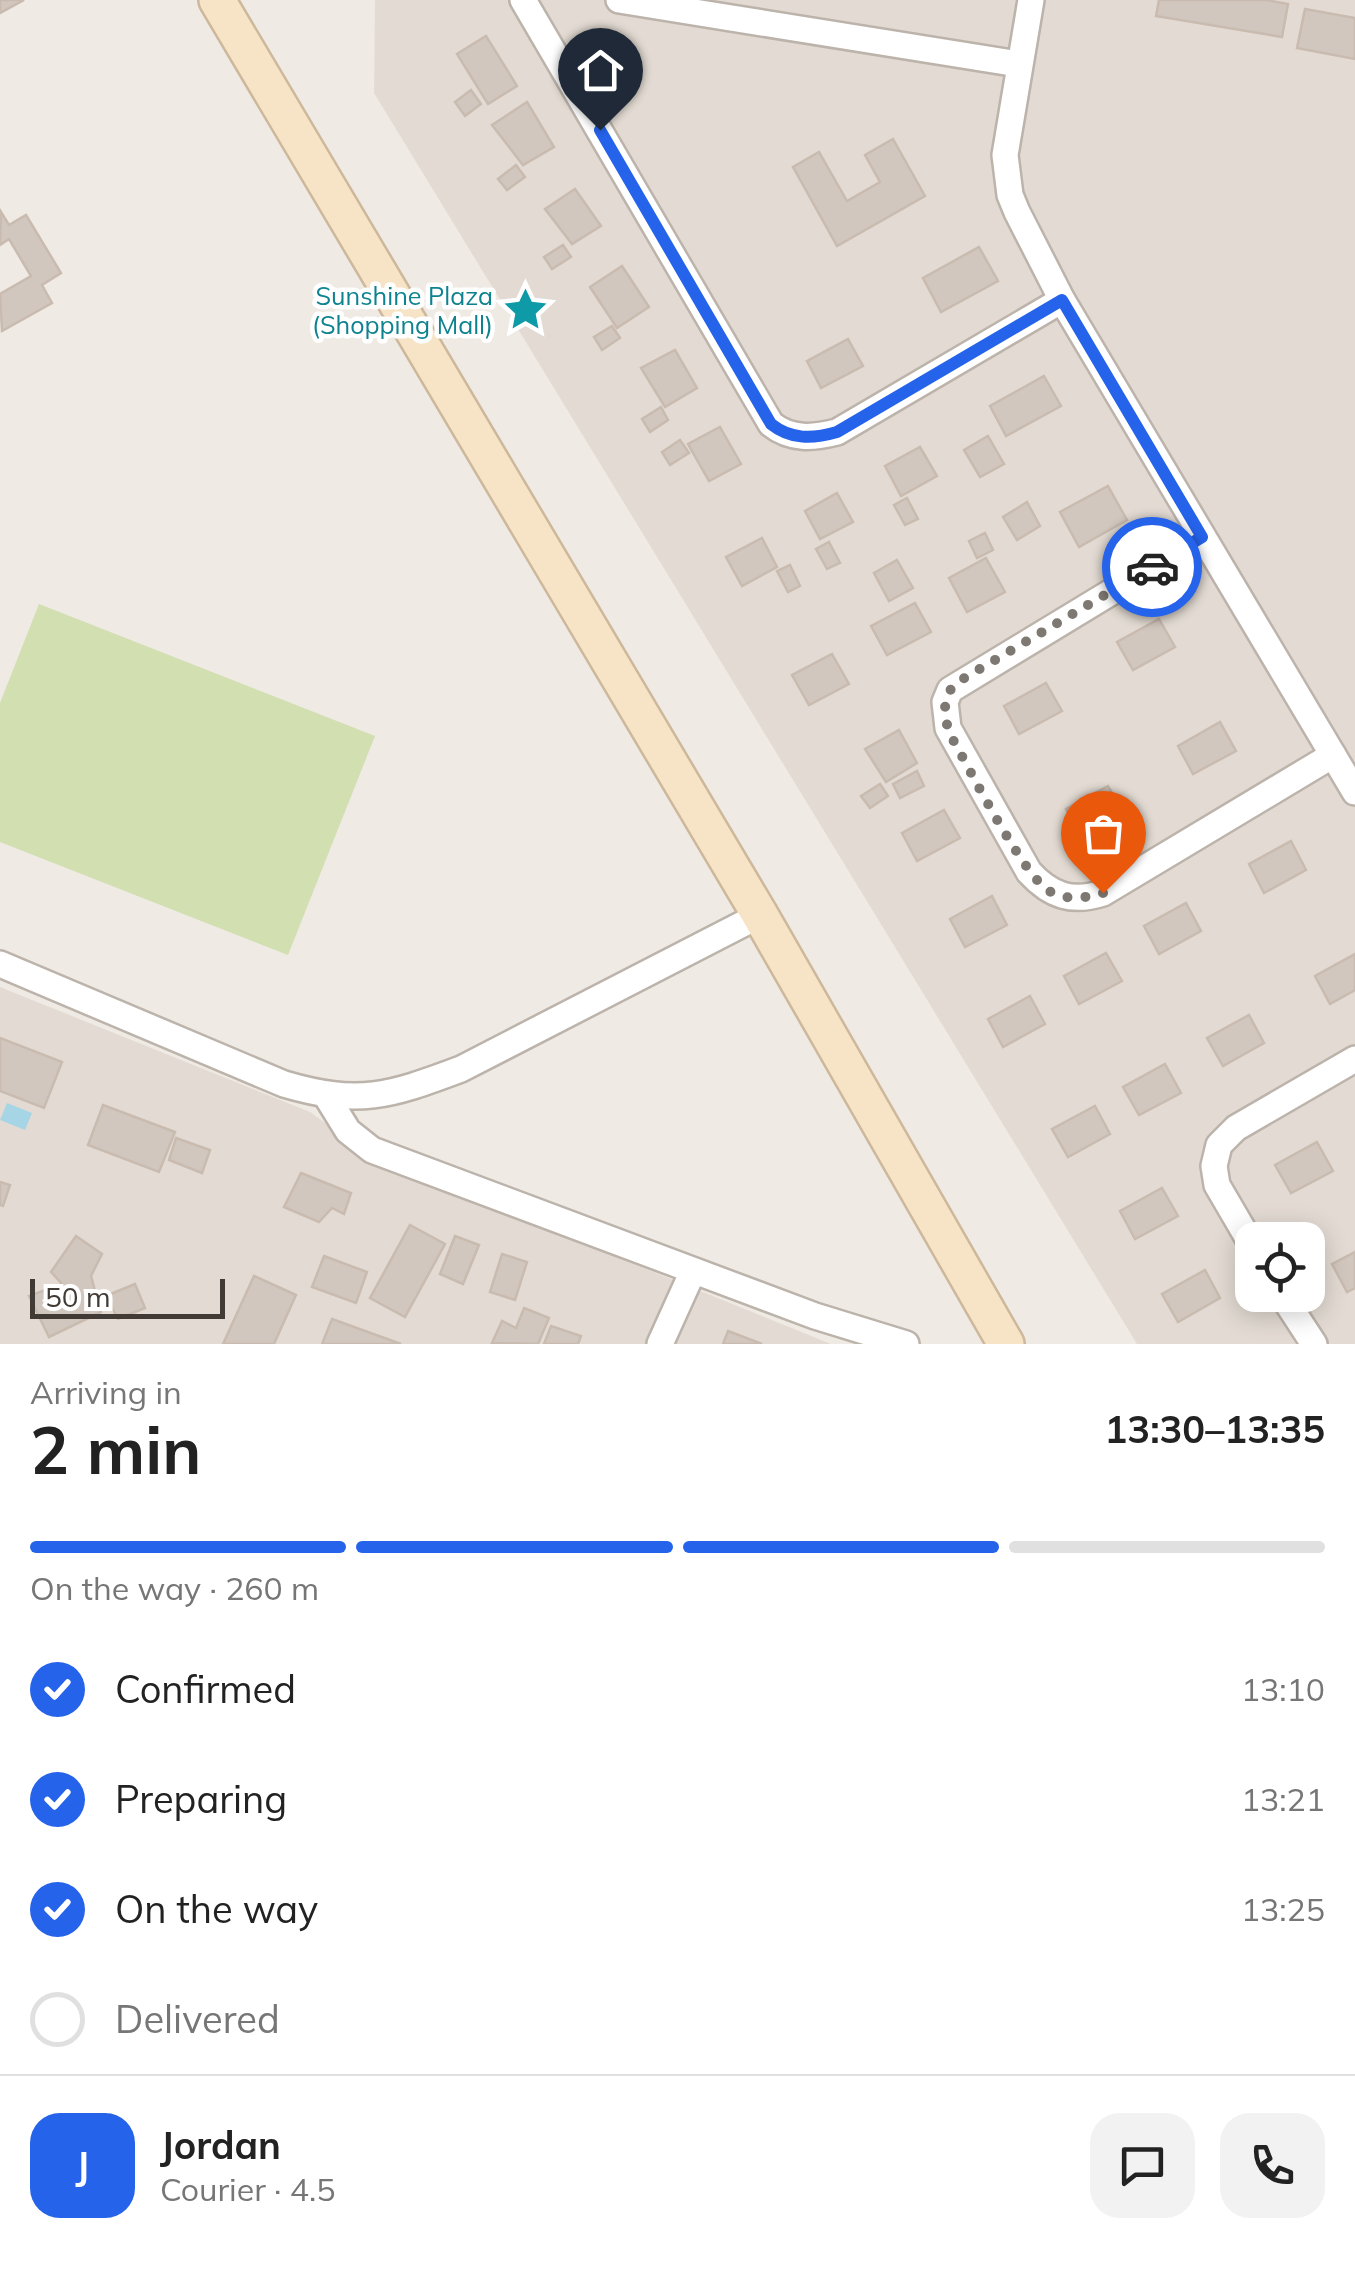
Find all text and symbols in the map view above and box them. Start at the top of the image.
pin [558,28,643,131]
icon: home [573,43,628,98]
place label: Sunshine Plaza (Shopping Mall) [312,280,493,340]
place icon: Sunshine Plaza (Shopping Mall) [502,285,550,333]
courier [1102,517,1202,617]
icon: car [1125,540,1180,595]
pin [1061,791,1146,894]
icon: bag [1076,806,1131,861]
map controls [1235,1222,1325,1312]
button: locate [1235,1222,1325,1312]
scale bar [30,1274,225,1318]
text: 50 m [45,1279,111,1314]
text: Arriving in [30,1372,182,1412]
text: 13:30–13:35 [1105,1405,1325,1453]
text: 2 min [30,1409,201,1490]
text: On the way · 260 m [30,1568,319,1608]
icon: check [30,1662,85,1717]
text: Confirmed [115,1665,296,1713]
text: 13:10 [1241,1669,1325,1709]
icon: check [30,1772,85,1827]
text: Preparing [115,1775,287,1823]
text: 13:21 [1241,1779,1325,1819]
icon: check [30,1882,85,1937]
text: On the way [115,1885,318,1933]
text: 13:25 [1241,1889,1325,1929]
text: Delivered [115,1995,280,2043]
button: chat [1090,2113,1195,2218]
button: phone [1220,2113,1325,2218]
text: Jordan [160,2121,281,2169]
text: J [76,2141,89,2189]
text: Courier · 4.5 [160,2169,336,2209]

